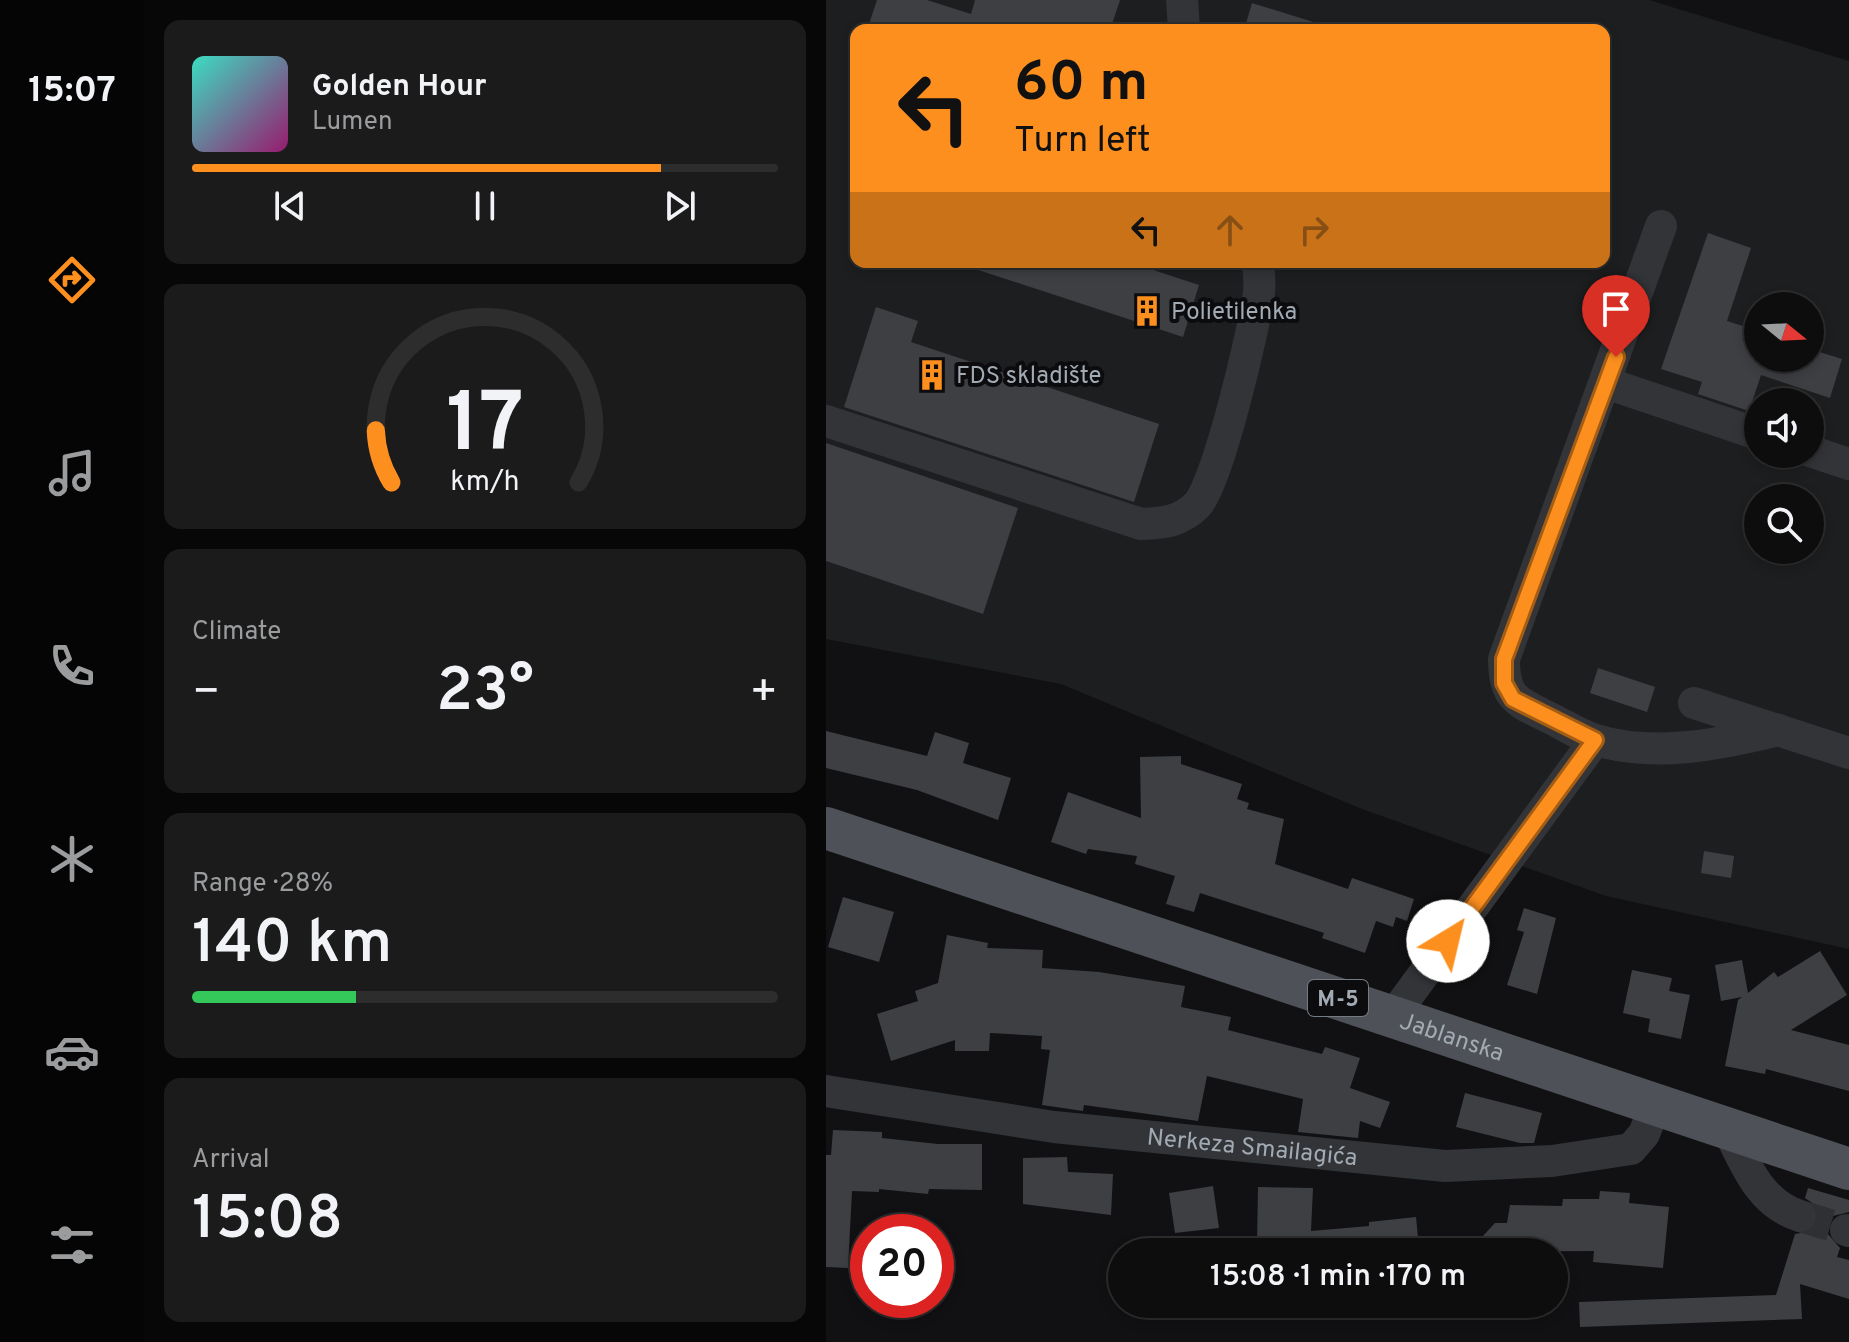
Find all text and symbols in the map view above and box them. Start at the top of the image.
text: 60 m [1014,50,1148,120]
icon: left [882,56,986,160]
text: 15:07 [28,69,116,115]
text: Golden Hour [312,69,486,106]
text: Lumen [312,106,393,139]
text: Turn left [1014,119,1151,165]
icon: previous [268,184,312,228]
icon: pause [463,184,507,228]
icon: next [658,184,702,228]
icon: left [1124,208,1168,252]
icon: ahead [1208,208,1252,252]
icon: right [1292,208,1336,252]
icon: directions [44,252,100,308]
pin [1582,275,1650,357]
icon: arrive [1594,287,1638,331]
north arrow [1744,292,1824,372]
map controls [1744,292,1824,564]
building icon: Polietilenka [1130,294,1164,328]
place label: Polietilenka [1171,298,1297,328]
building icon: FDS skladište [915,358,949,392]
place label: FDS skladište [956,362,1102,392]
text: 17 [446,375,524,480]
button: sound [1744,388,1824,468]
icon: music [44,445,100,501]
text: km/h [450,465,520,501]
button: search [1744,484,1824,564]
text: Climate [192,616,281,649]
icon: phone [44,638,100,694]
text: 23° [436,656,534,732]
text: − [192,666,220,722]
text: + [750,666,778,722]
icon: climate [44,831,100,887]
text: Range · 28% [192,868,333,901]
position arrow [1406,899,1490,983]
text: 140 km [192,908,392,984]
road number: M-5 [1308,980,1368,1016]
street label: Jablanska [1396,1007,1507,1070]
icon: car [44,1024,100,1080]
street label: Nerkeza Smailagića [1145,1123,1359,1174]
text: Arrival [192,1144,270,1177]
text: 15:08 [192,1184,343,1260]
speed limit sign: 20 [850,1214,954,1318]
icon: filters [44,1217,100,1273]
text: 15:08 · 1 min · 170 m [1210,1259,1466,1296]

